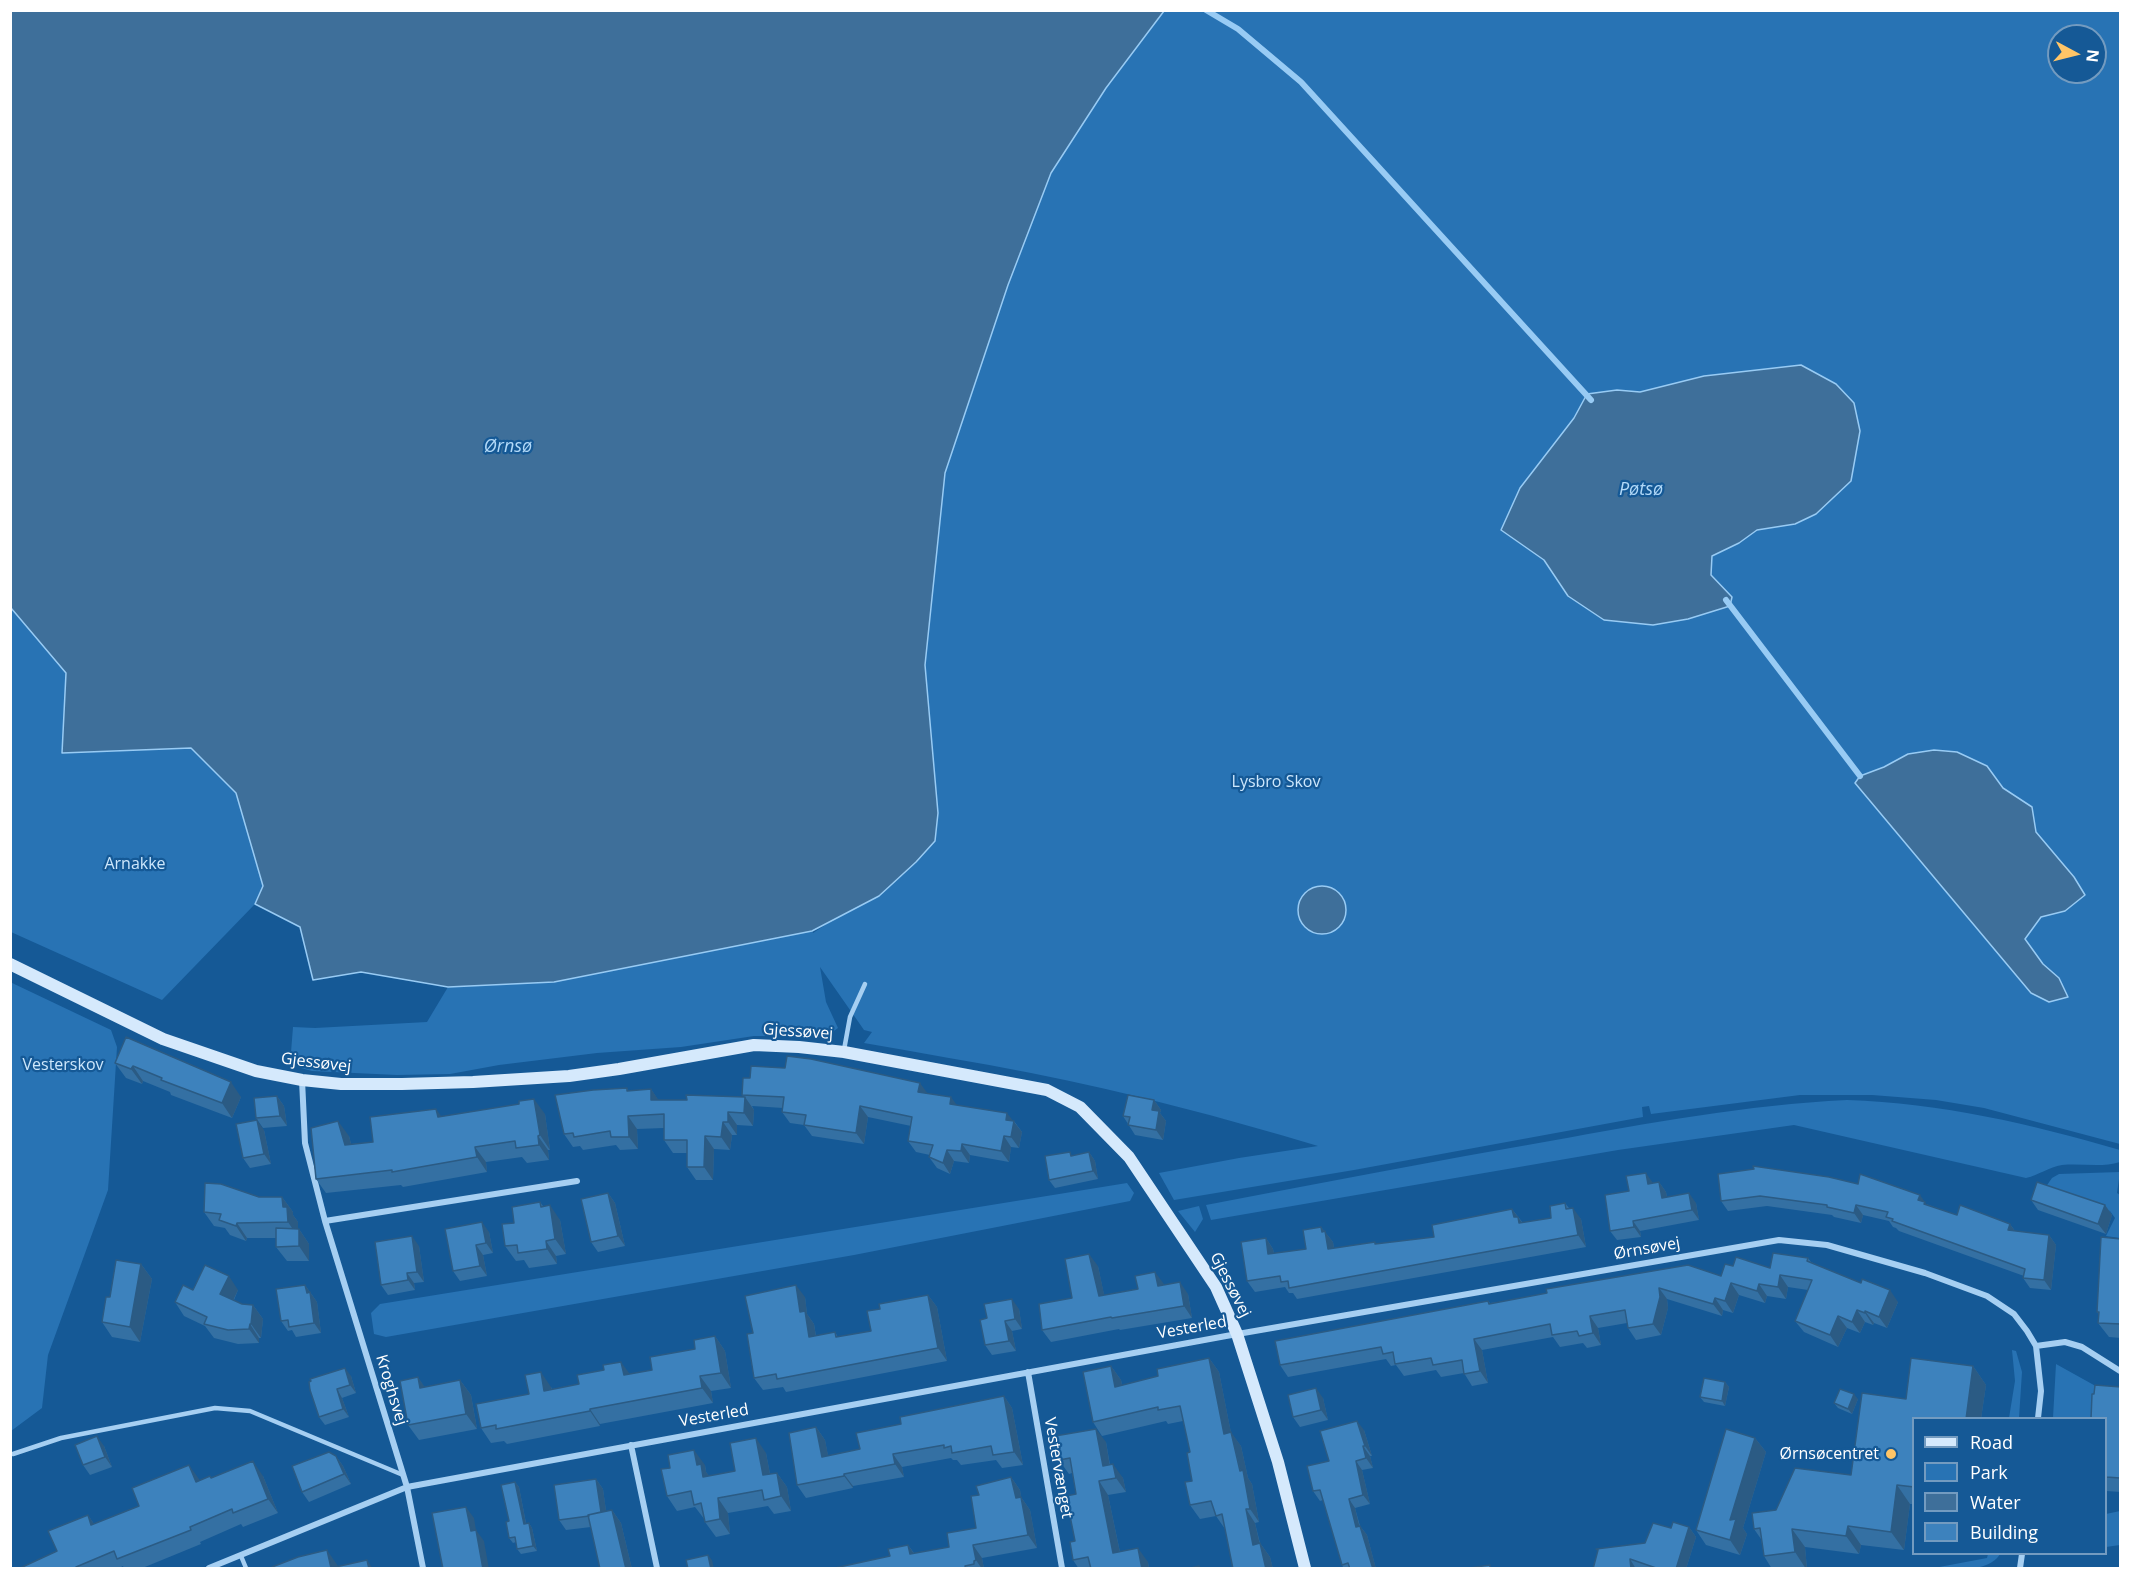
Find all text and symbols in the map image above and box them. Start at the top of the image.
north arrow [2047,24,2107,84]
text: N [2081,48,2105,64]
water label: Ørnsø [484,436,532,458]
water label: Pøtsø [1619,479,1663,501]
park label: Lysbro Skov [1232,772,1320,792]
park label: Arnakke [104,854,166,874]
street label: Gjessøvej [762,1020,834,1044]
street label: Gjessøvej [280,1049,352,1077]
park label: Vesterskov [22,1055,104,1075]
street label: Ørnsøvej [1612,1234,1682,1264]
street label: Gjessøvej [1205,1249,1255,1321]
street label: Vesterled [1156,1312,1228,1344]
street label: Kroghsvej [371,1352,411,1428]
street label: Vesterled [678,1400,750,1432]
street label: Vestervænget [1040,1416,1076,1520]
legend [1912,1417,2107,1555]
text: Road [1970,1430,2013,1454]
place label: Ørnsøcentret [1780,1444,1879,1464]
marker: Ørnsøcentret [1884,1447,1898,1461]
text: Park [1970,1460,2008,1484]
text: Water [1970,1490,2021,1514]
text: Building [1970,1520,2038,1544]

